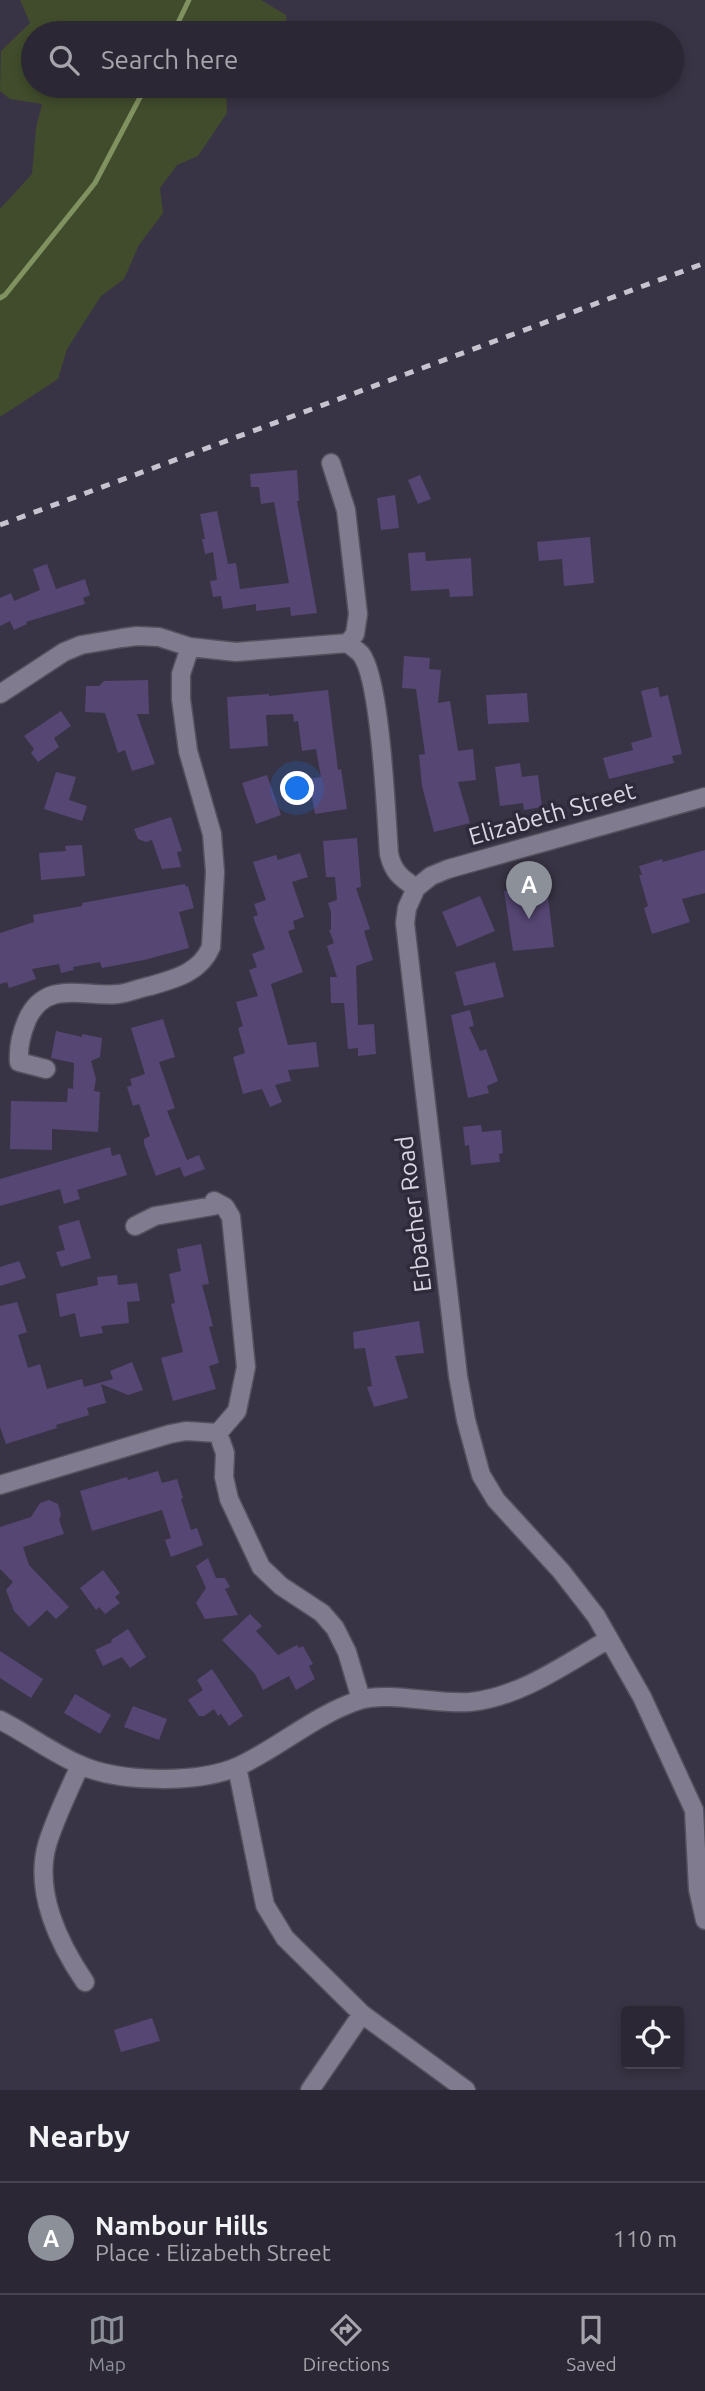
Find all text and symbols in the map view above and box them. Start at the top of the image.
search box [21,21,684,98]
icon: search [45,41,83,79]
text: Search here [101,45,238,74]
your location [280,771,314,805]
street label: Elizabeth Street [466,777,639,850]
pin: A [506,861,552,919]
street label: Erbacher Road [391,1135,436,1294]
map controls [621,2006,684,2069]
button: locate [621,2006,684,2069]
text: Nearby [28,2119,130,2153]
text: Nambour Hills [95,2211,268,2240]
text: A [43,2226,59,2251]
text: 110 m [613,2226,677,2251]
text: Place · Elizabeth Street [95,2240,331,2265]
tab: Map [88,2311,126,2375]
tab: Directions [303,2311,390,2375]
tab: Saved [566,2311,617,2375]

